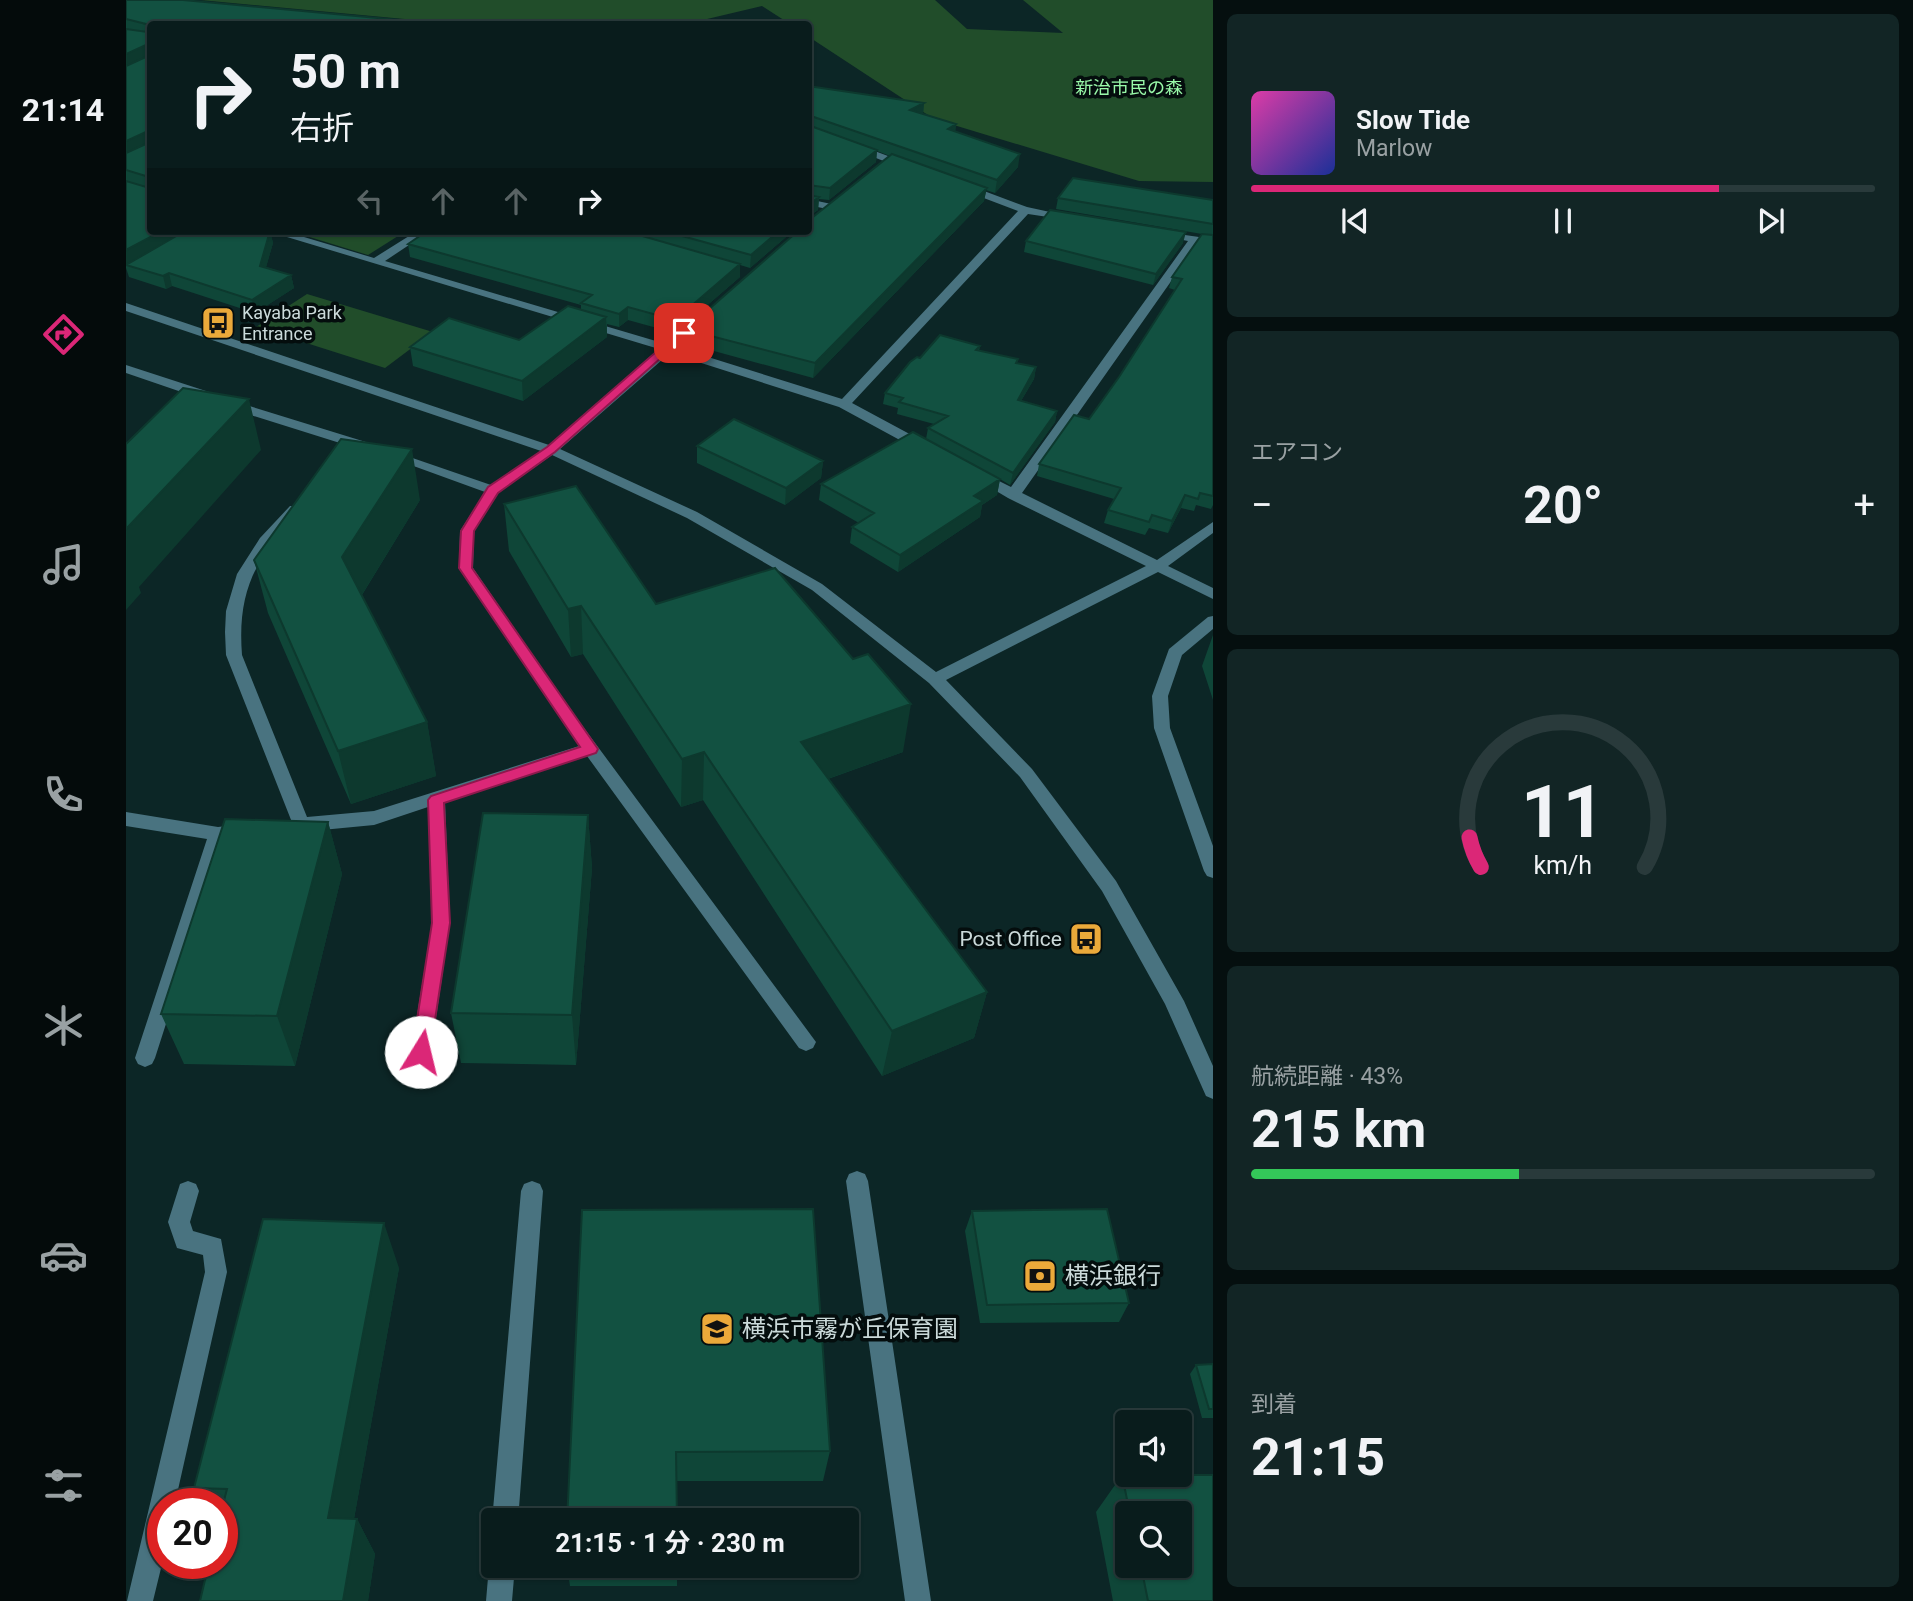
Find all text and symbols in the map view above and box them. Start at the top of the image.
text: 50 m [290,43,401,100]
icon: right [175,49,266,140]
park label: 新治市民の森 [1075,77,1183,98]
text: 21:14 [22,91,104,129]
text: Slow Tide [1356,105,1470,135]
text: 右折 [290,109,354,147]
text: Marlow [1356,135,1432,162]
icon: left [351,182,389,220]
icon: ahead [424,182,462,220]
icon: ahead [497,182,535,220]
icon: right [570,182,608,220]
icon: previous [1336,202,1374,240]
icon: pause [1544,202,1582,240]
icon: next [1752,202,1790,240]
place label: Kayaba Park Entrance [242,302,343,344]
pin [654,303,714,363]
bus stop icon: Kayaba Park Entrance [199,304,237,342]
icon: directions [39,310,88,359]
icon: arrive [665,314,703,352]
text: エアコン [1251,439,1343,466]
text: 20° [1523,475,1603,536]
text: − [1251,483,1273,527]
text: + [1853,483,1875,527]
icon: music [39,540,88,589]
text: 11 [1521,769,1605,855]
icon: phone [39,770,88,819]
text: km/h [1534,850,1592,879]
bus stop icon: Post Office [1067,920,1105,958]
place label: Post Office [959,927,1062,951]
icon: climate [39,1001,88,1050]
position arrow [384,1015,458,1089]
text: 航続距離 · 43% [1251,1063,1403,1090]
text: 215 km [1251,1099,1426,1160]
icon: car [39,1231,88,1280]
bank icon: 横浜銀行 [1021,1257,1059,1295]
place label: 横浜銀行 [1065,1262,1161,1290]
school or university icon: 横浜市霧が丘保育園 [698,1310,736,1348]
place label: 横浜市霧が丘保育園 [742,1315,958,1343]
text: 到着 [1251,1391,1297,1418]
map controls [1115,1410,1192,1578]
button: sound [1115,1410,1192,1487]
text: 21:15 [1251,1427,1385,1488]
icon: filters [39,1461,88,1510]
speed limit sign: 20 [147,1488,238,1579]
button: search [1115,1501,1192,1578]
text: 21:15 · 1 分 · 230 m [555,1528,785,1558]

